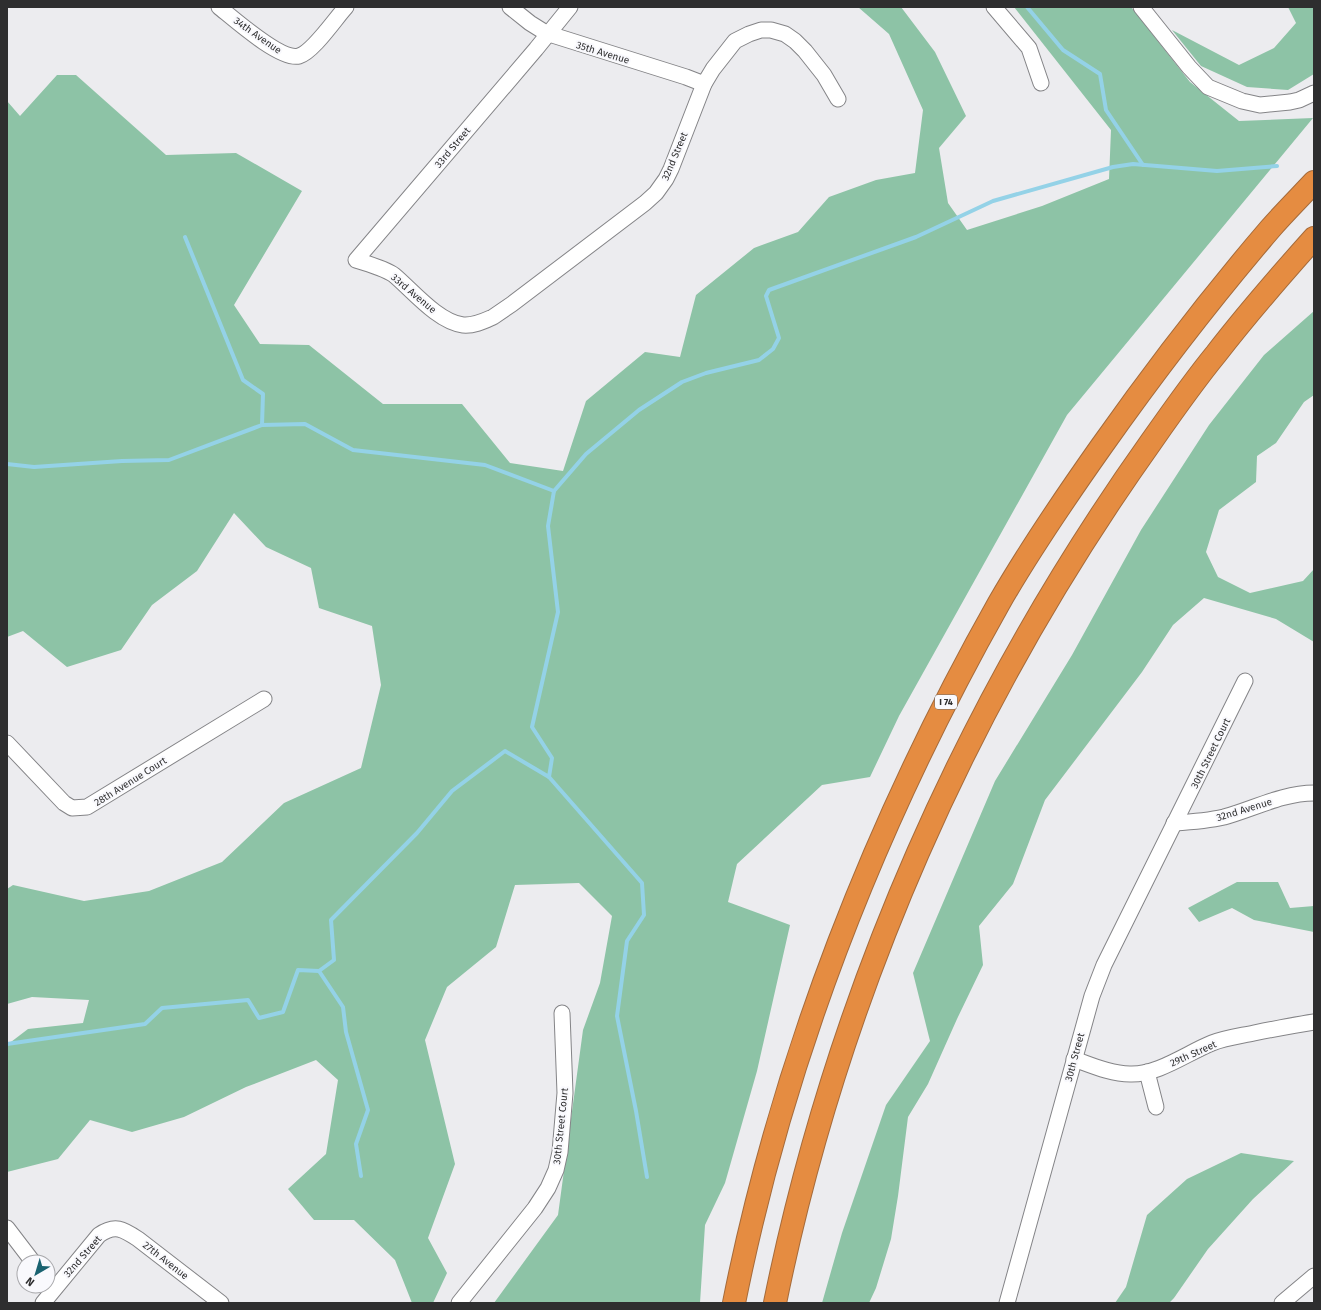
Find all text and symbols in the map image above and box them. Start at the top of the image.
street label: 34th Avenue [231,15,284,57]
street label: 35th Avenue [575,39,631,67]
street label: 33rd Street [432,125,473,170]
street label: 32nd Street [659,130,691,182]
street label: 33rd Avenue [388,271,438,316]
road number: I 74 [935,695,957,709]
street label: 30th Street Court [1189,716,1233,791]
street label: 28th Avenue Court [92,755,169,809]
street label: 32nd Avenue [1215,796,1274,824]
street label: 30th Street [1063,1031,1087,1083]
street label: 29th Street [1168,1038,1219,1069]
street label: 30th Street Court [551,1087,571,1165]
street label: 32nd Street [61,1233,104,1280]
street label: 27th Avenue [140,1239,191,1282]
north arrow [16,1254,56,1294]
text: N [23,1274,37,1289]

